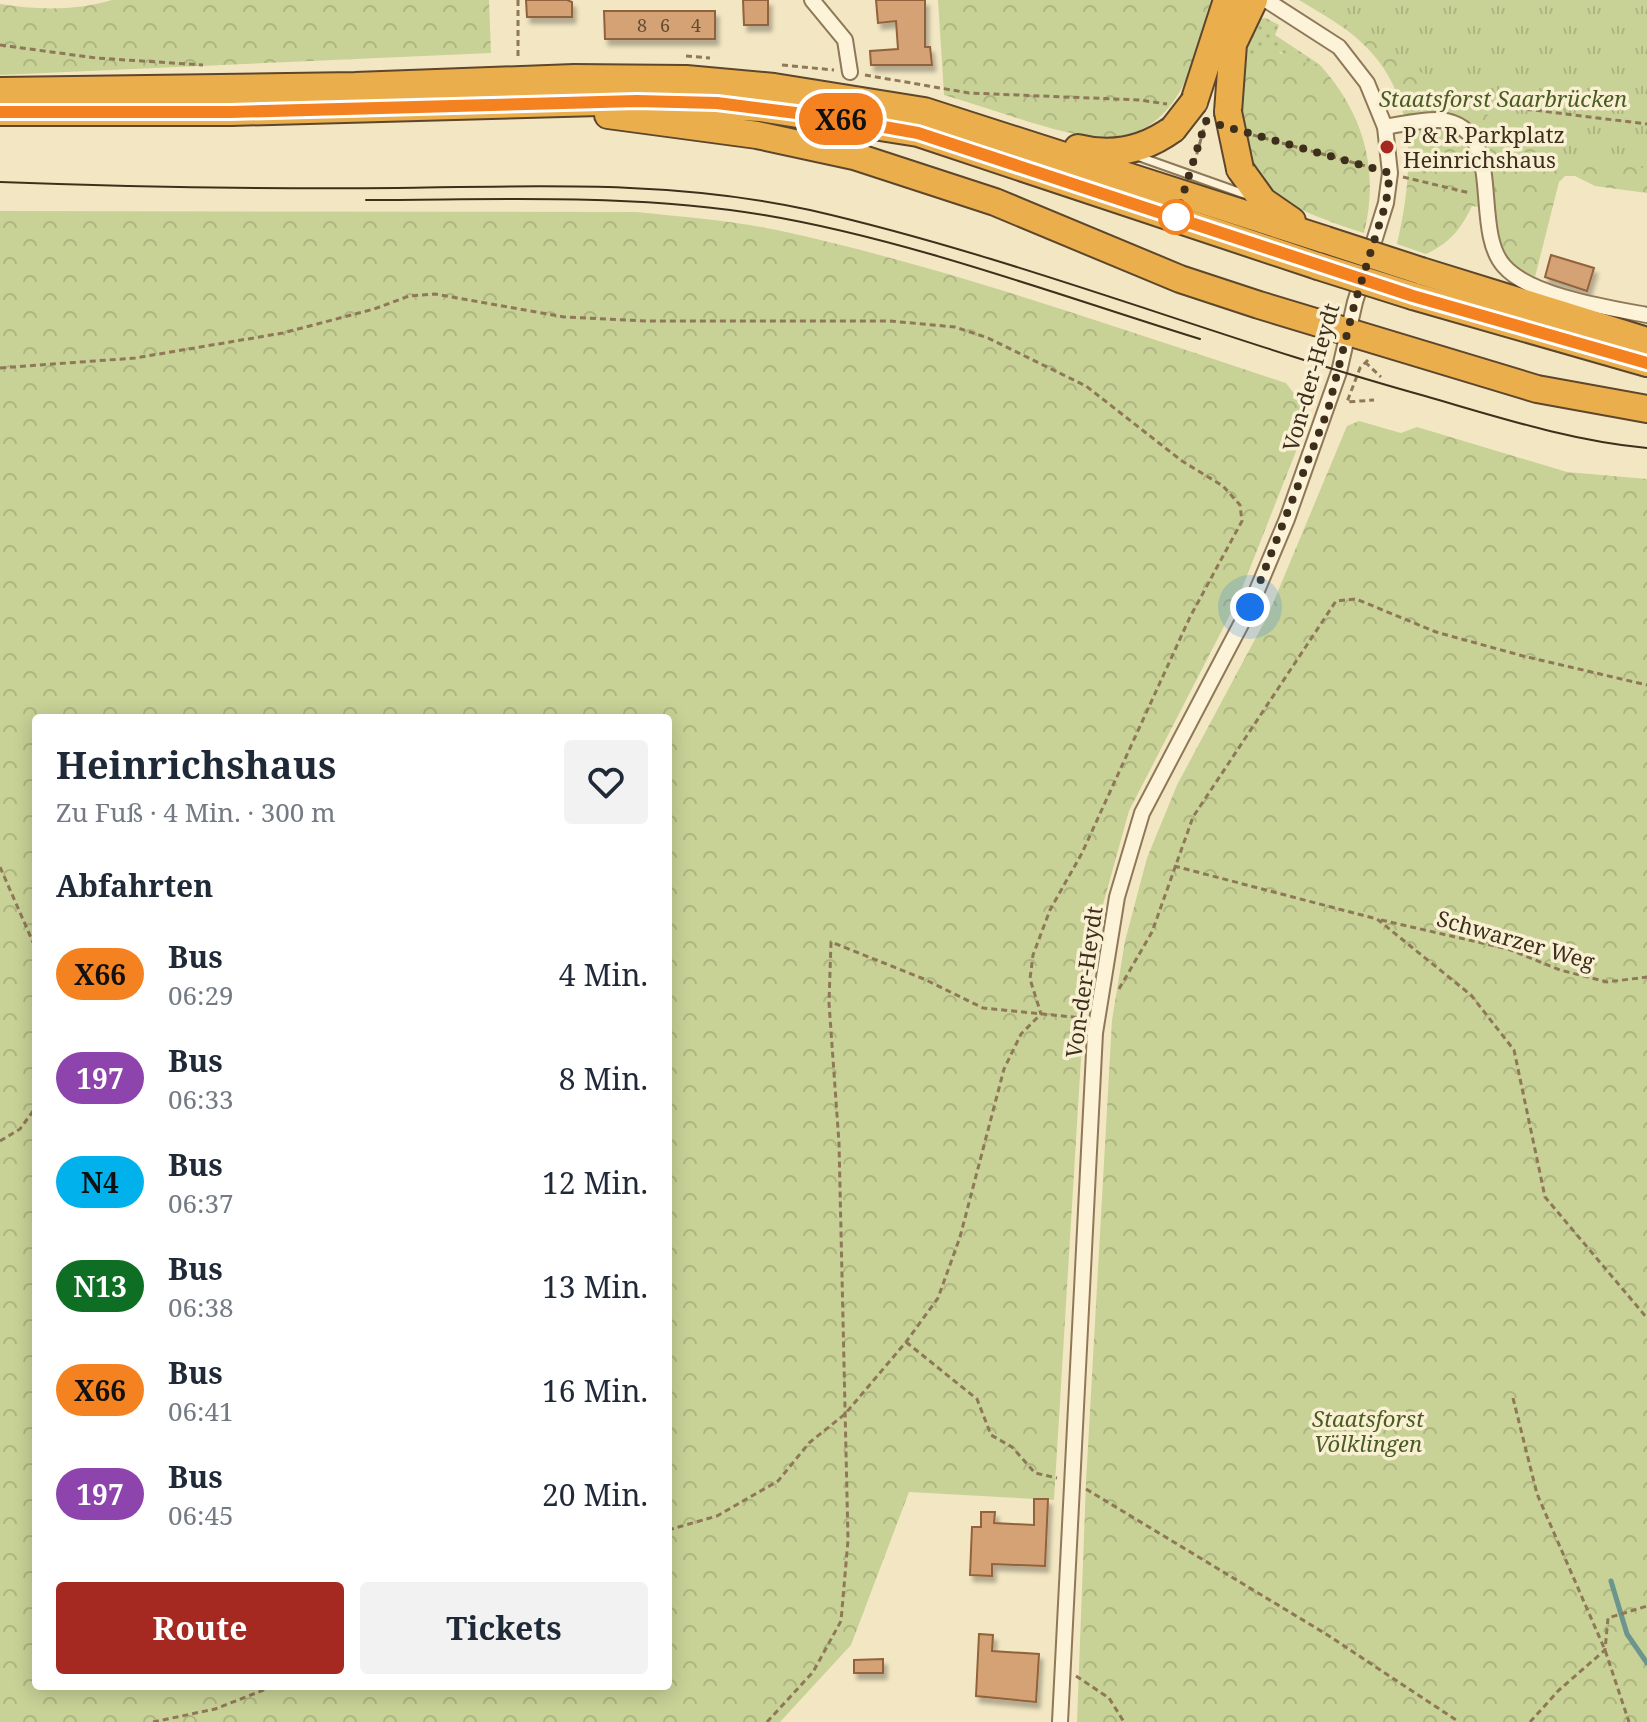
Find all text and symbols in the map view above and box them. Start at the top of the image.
house number: 8 [637,13,647,37]
house number: 6 [660,13,670,37]
house number: 4 [691,13,701,37]
park label: Staatsforst Saarbrücken [1379,83,1627,113]
line badge: X66 [795,93,887,145]
text: X66 [815,100,867,138]
place label: P & R Parkplatz Heinrichshaus [1403,119,1565,174]
marker: P & R Parkplatz Heinrichshaus [1378,138,1396,156]
unlabelled marker [1159,200,1193,234]
street label: Von-der-Heydt [1275,299,1346,454]
your location [1230,587,1270,627]
text: Heinrichshaus [56,738,336,790]
button: heart [564,740,648,824]
text: Zu Fuß · 4 Min. · 300 m [56,794,336,830]
text: Abfahrten [56,865,213,906]
street label: Schwarzer Weg [1434,902,1599,976]
street label: Von-der-Heydt [1058,904,1109,1060]
text: Bus [168,936,223,977]
text: 4 Min. [559,954,648,995]
text: X66 [74,955,126,993]
text: 06:29 [168,977,234,1013]
text: Bus [168,1040,223,1081]
text: 8 Min. [559,1058,648,1099]
text: 197 [76,1059,124,1097]
text: 06:33 [168,1081,234,1117]
text: Bus [168,1144,223,1185]
text: 12 Min. [542,1162,648,1203]
text: N4 [81,1163,119,1201]
text: 06:37 [168,1185,234,1221]
text: Bus [168,1248,223,1289]
text: 13 Min. [542,1266,648,1307]
text: N13 [73,1267,127,1305]
text: 06:38 [168,1289,234,1325]
text: Bus [168,1352,223,1393]
text: 16 Min. [542,1370,648,1411]
text: X66 [74,1371,126,1409]
text: 06:41 [168,1393,234,1429]
park label: Staatsforst Völklingen [1312,1403,1425,1458]
text: Bus [168,1456,223,1497]
text: 20 Min. [542,1474,648,1515]
text: 197 [76,1475,124,1513]
text: 06:45 [168,1497,234,1533]
button: Route [56,1582,344,1674]
button: Tickets [360,1582,648,1674]

